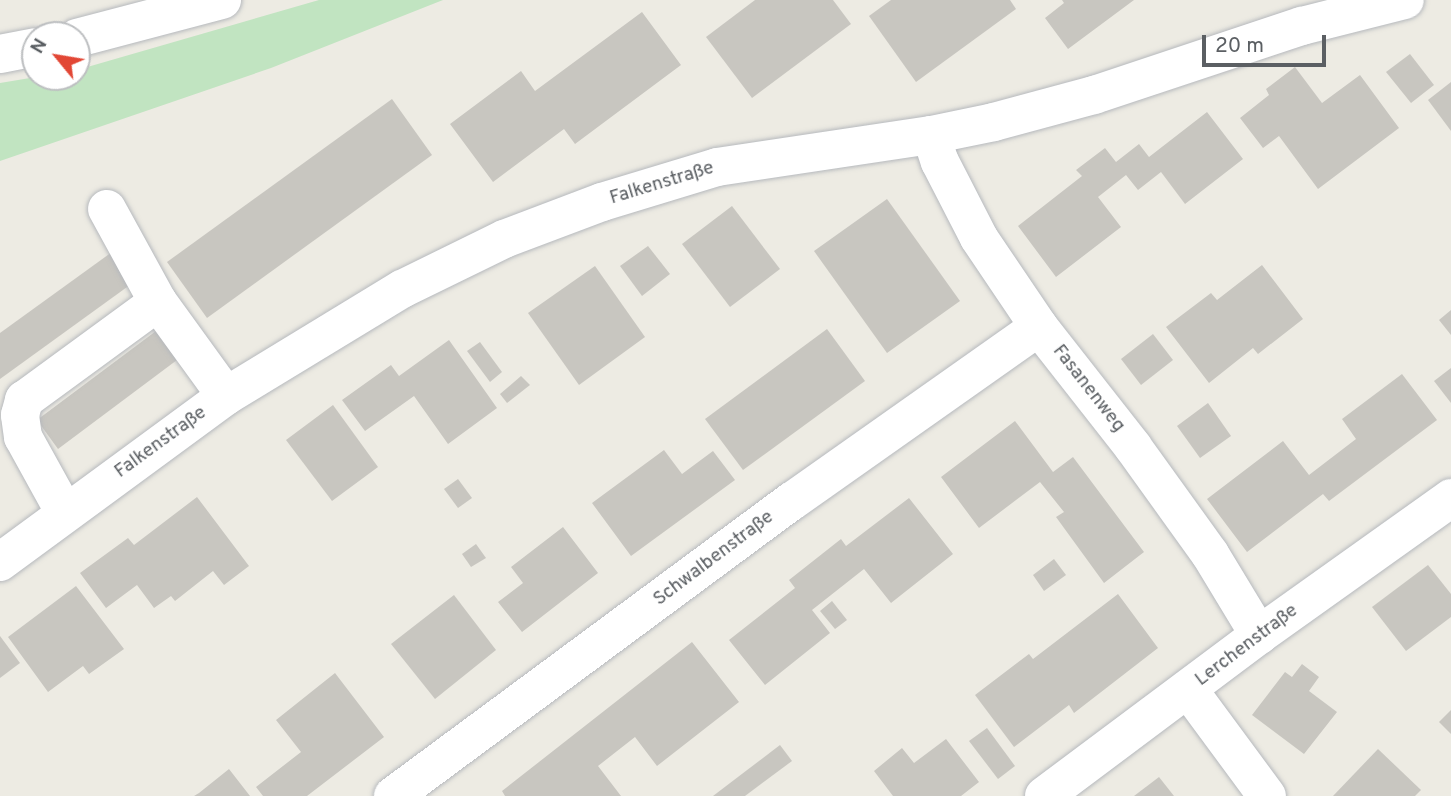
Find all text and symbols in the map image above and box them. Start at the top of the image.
north arrow [21,21,91,91]
scale bar [1206,21,1330,65]
text: 20 m [1215,33,1264,60]
text: N [26,35,53,58]
street label: Falkenstraße [607,157,717,211]
street label: Fasanenweg [1047,341,1129,437]
street label: Falkenstraße [111,402,211,484]
street label: Schwalbenstraße [649,506,779,612]
street label: Lerchenstraße [1191,600,1303,692]

